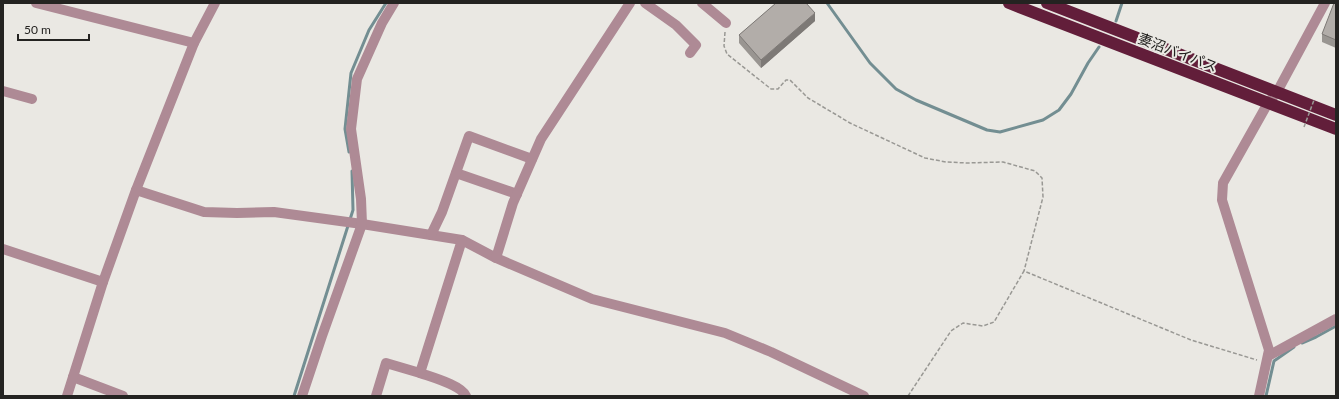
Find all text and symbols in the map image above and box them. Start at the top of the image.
scale bar [18,16,89,42]
text: 50 m [24,22,51,37]
street label: 妻沼バイパス [1136,29,1220,75]

